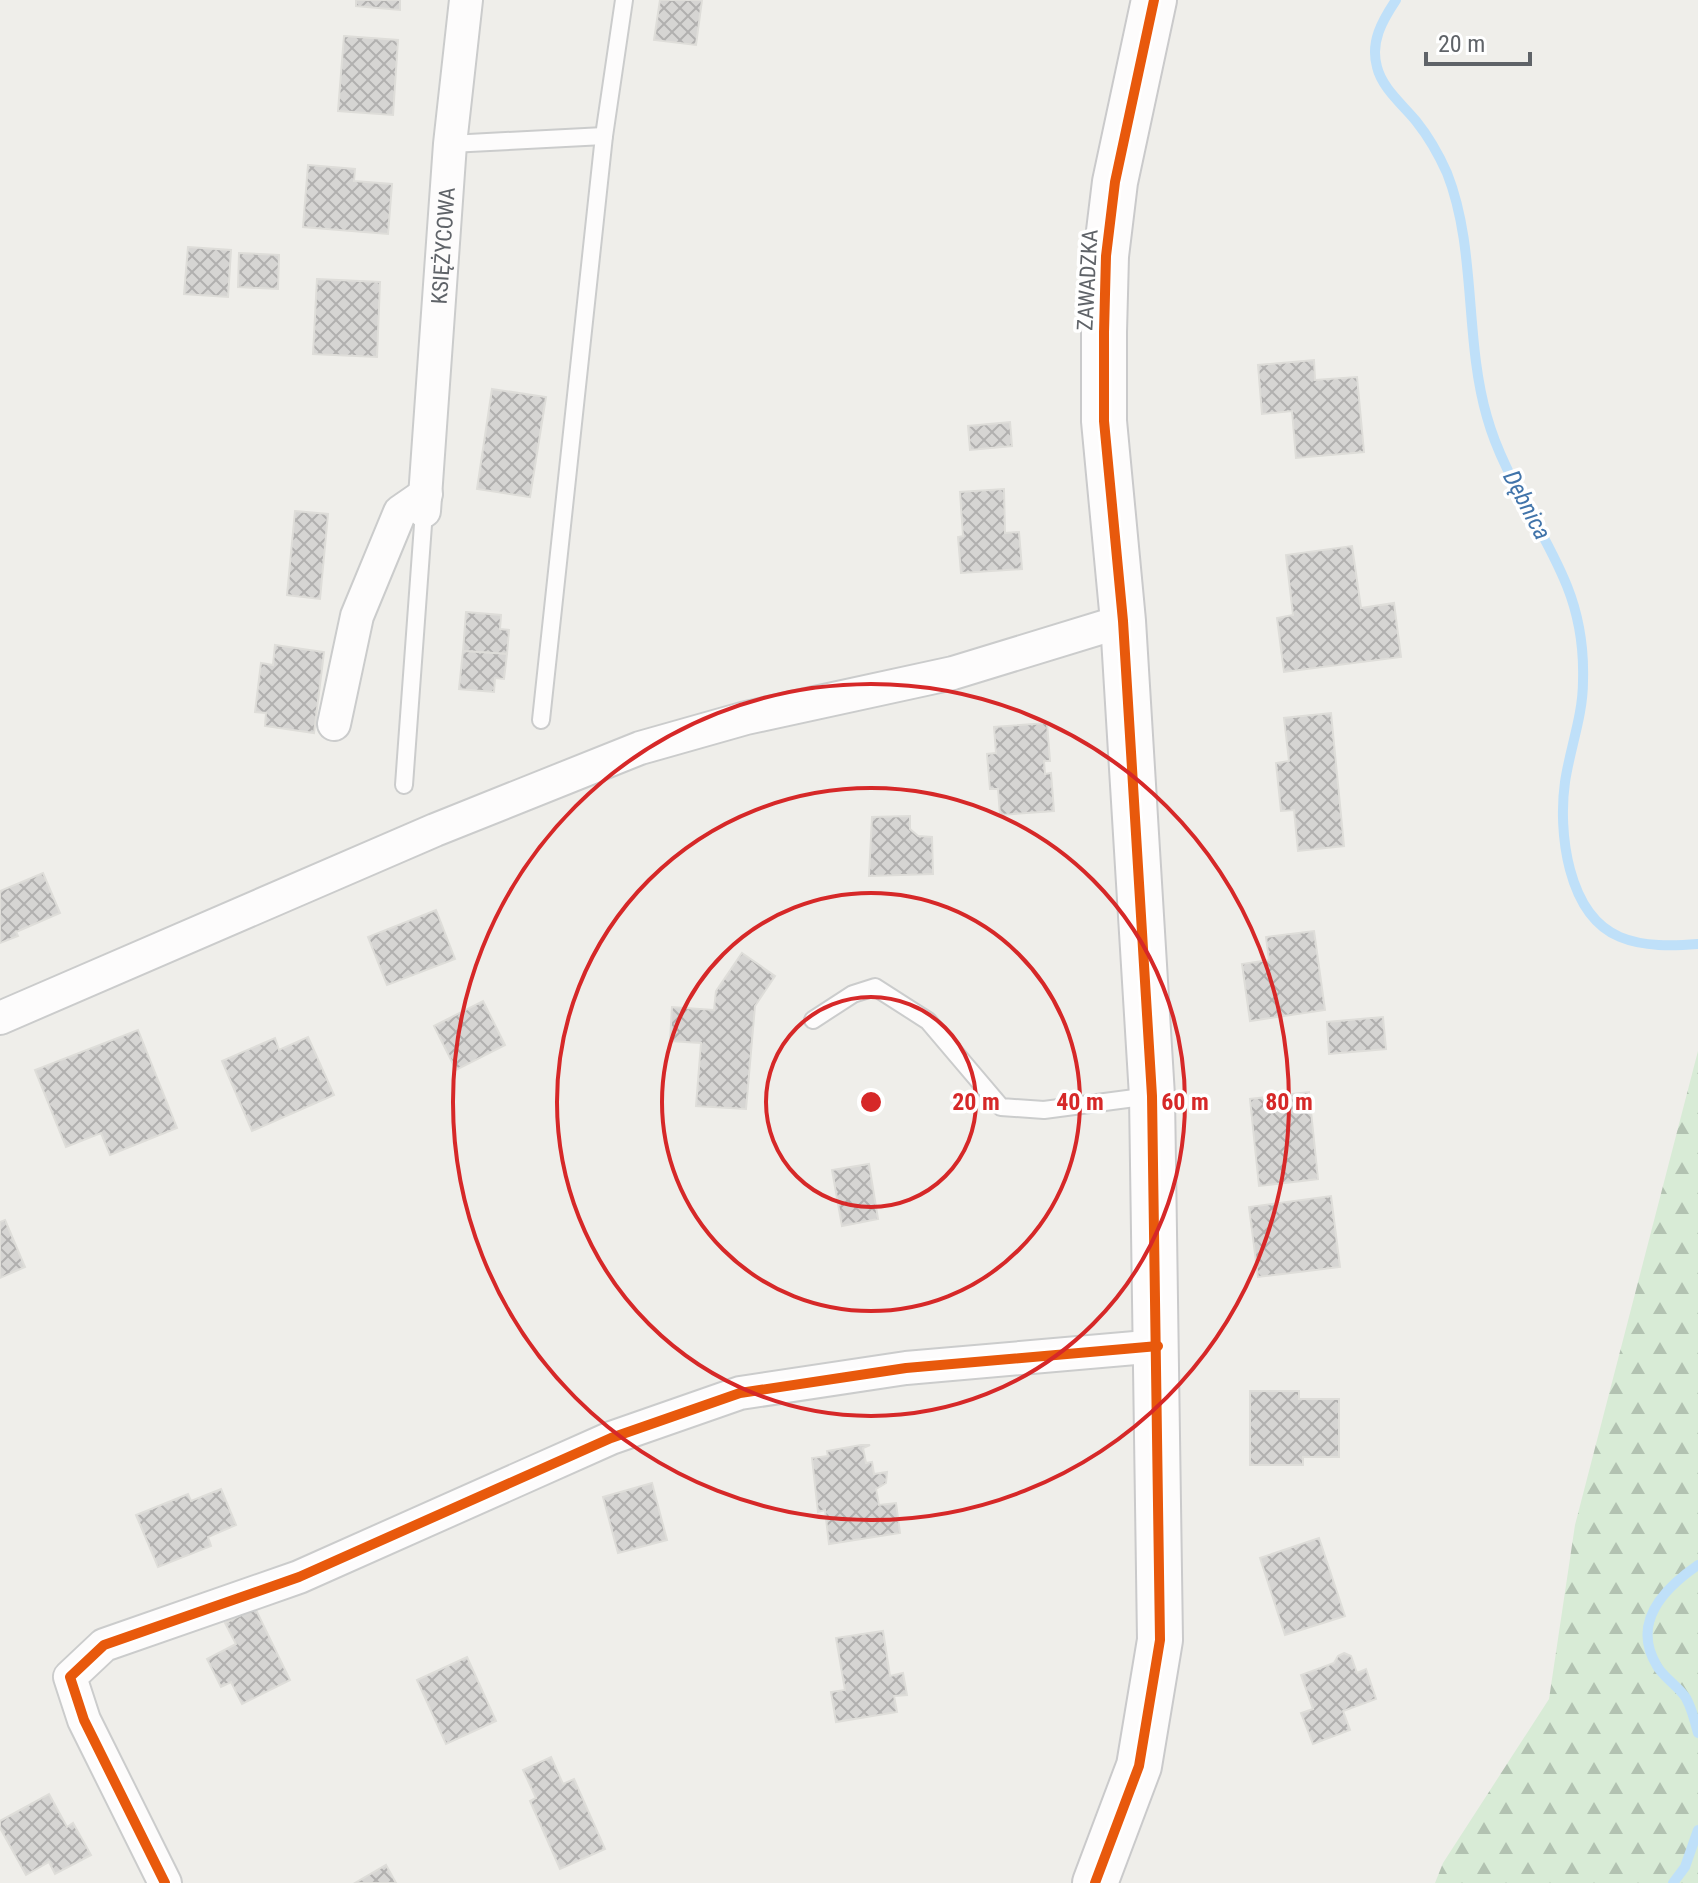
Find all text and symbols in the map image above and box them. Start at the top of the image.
scale bar [1426,16,1530,66]
text: 20 m [1438,30,1485,58]
street label: KSIĘŻYCOWA [427,186,460,305]
street label: ZAWADZKA [1072,229,1103,331]
water label: Dębnica [1497,466,1557,544]
centre of rings [857,1088,885,1116]
text: 20 m [952,1088,1000,1116]
text: 40 m [1056,1088,1104,1116]
text: 60 m [1161,1088,1209,1116]
text: 80 m [1265,1088,1313,1116]

